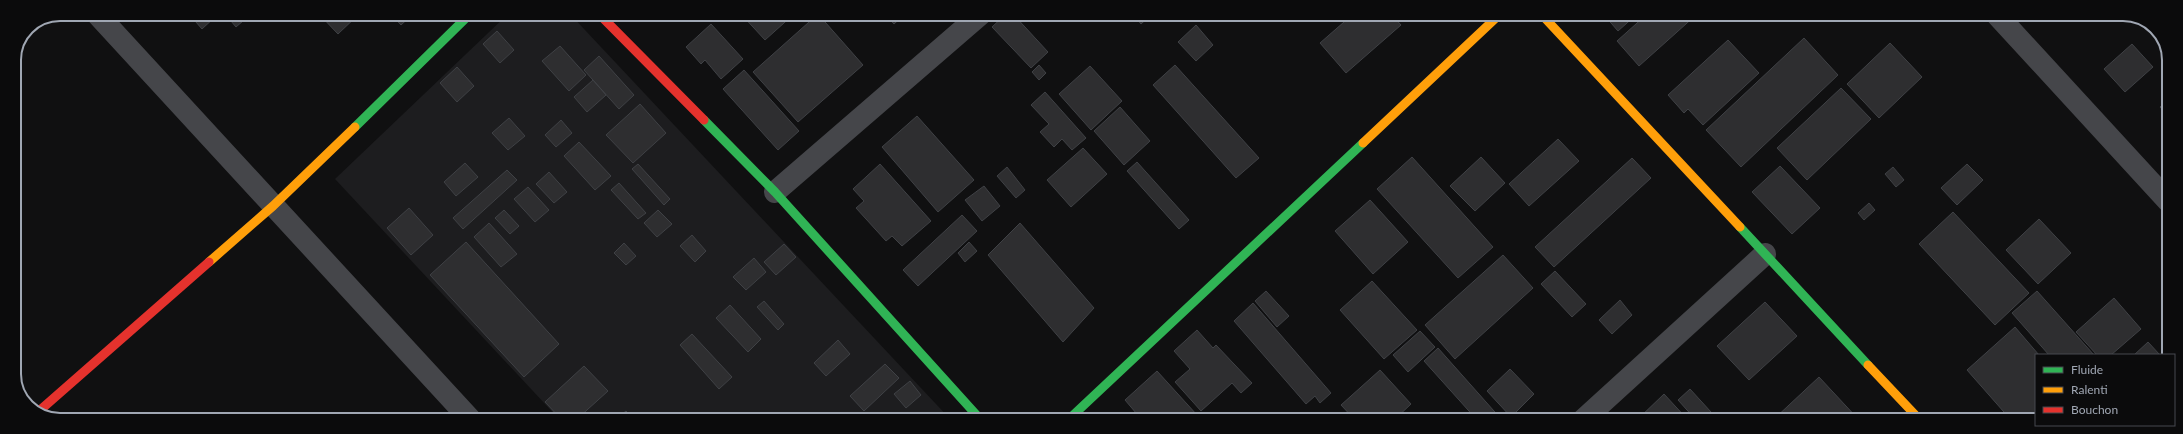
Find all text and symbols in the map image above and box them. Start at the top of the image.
legend [2035,354,2175,426]
text: Fluide [2071,362,2103,377]
text: Ralenti [2071,382,2108,397]
text: Bouchon [2071,402,2118,417]

